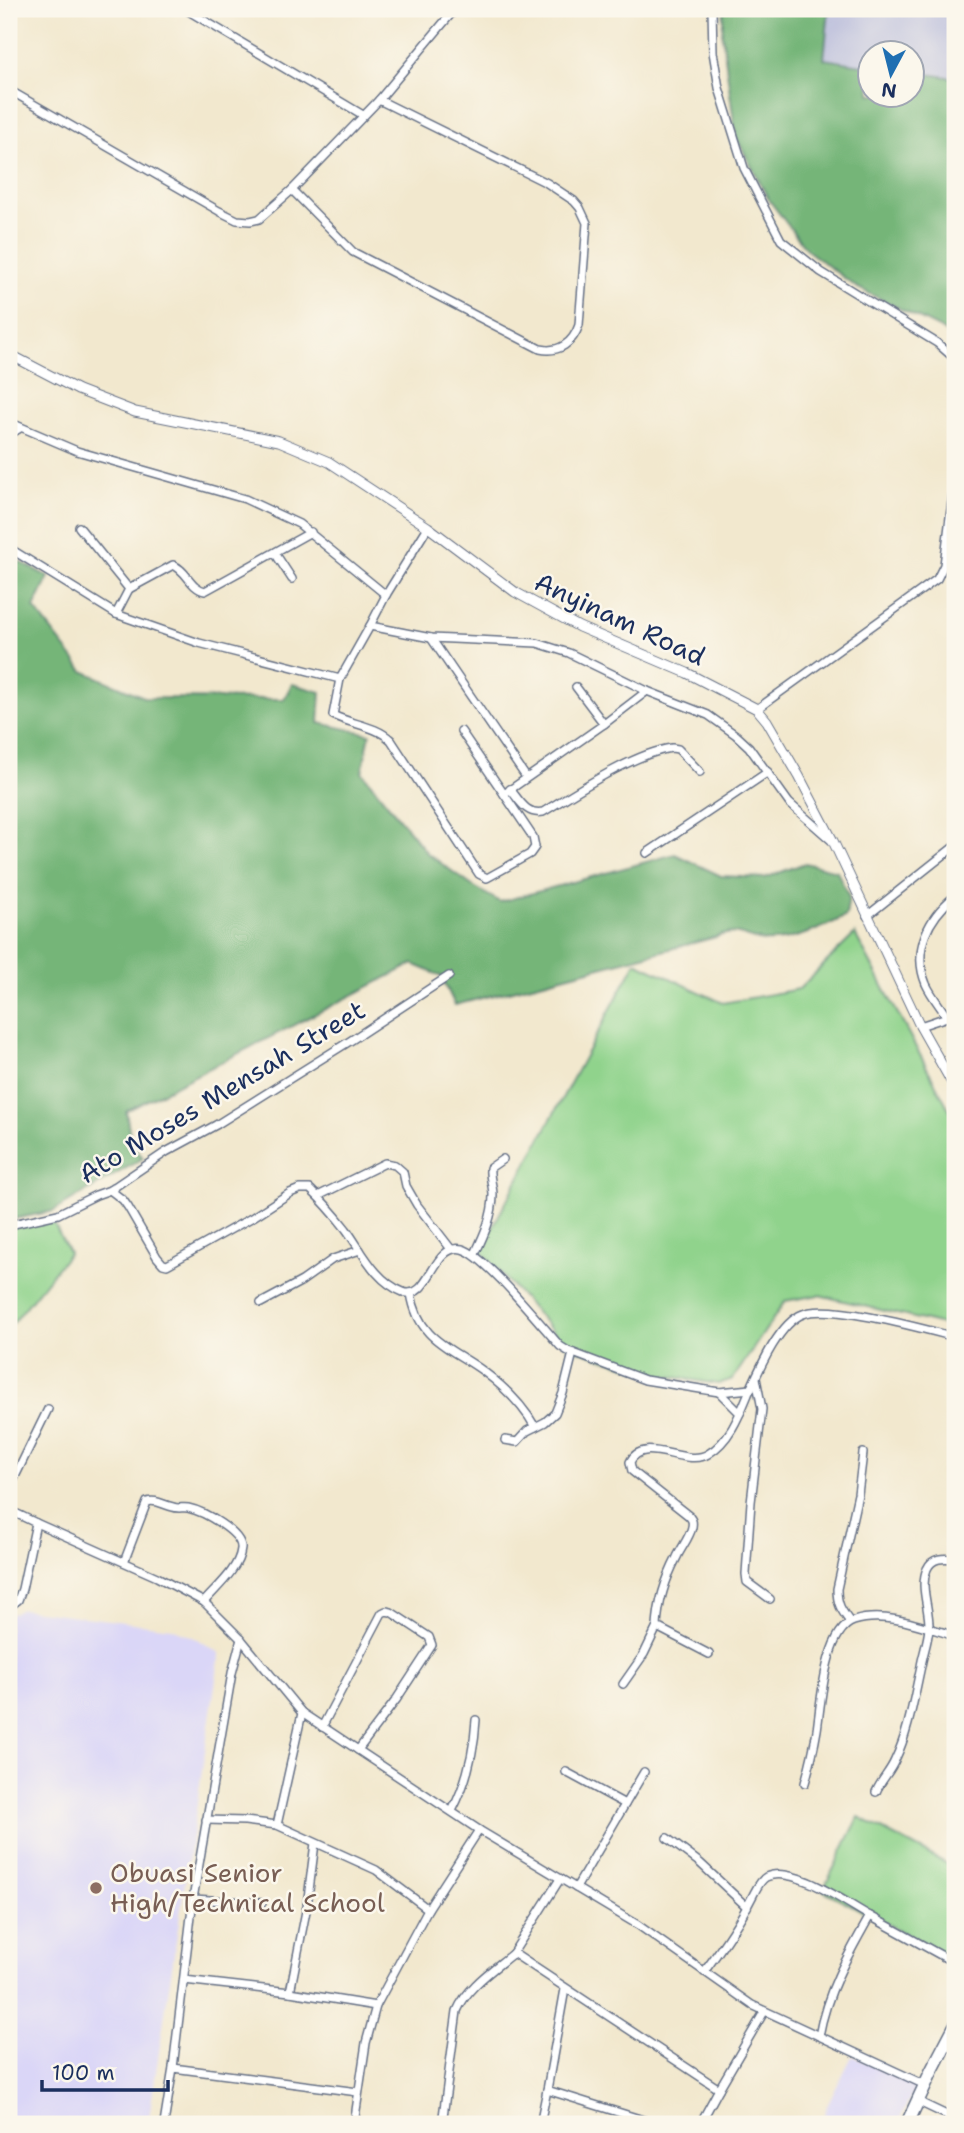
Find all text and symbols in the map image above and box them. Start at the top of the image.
north arrow [856,38,926,108]
text: N [880,77,898,104]
street label: Anyinam Road [529,564,711,673]
street label: Ato Moses Mensah Street [72,992,371,1191]
place label: Obuasi Senior High/Technical School [110,1855,385,1920]
marker: Obuasi Senior High/Technical School [88,1880,104,1896]
scale bar [42,2049,168,2093]
text: 100 m [52,2059,115,2087]

